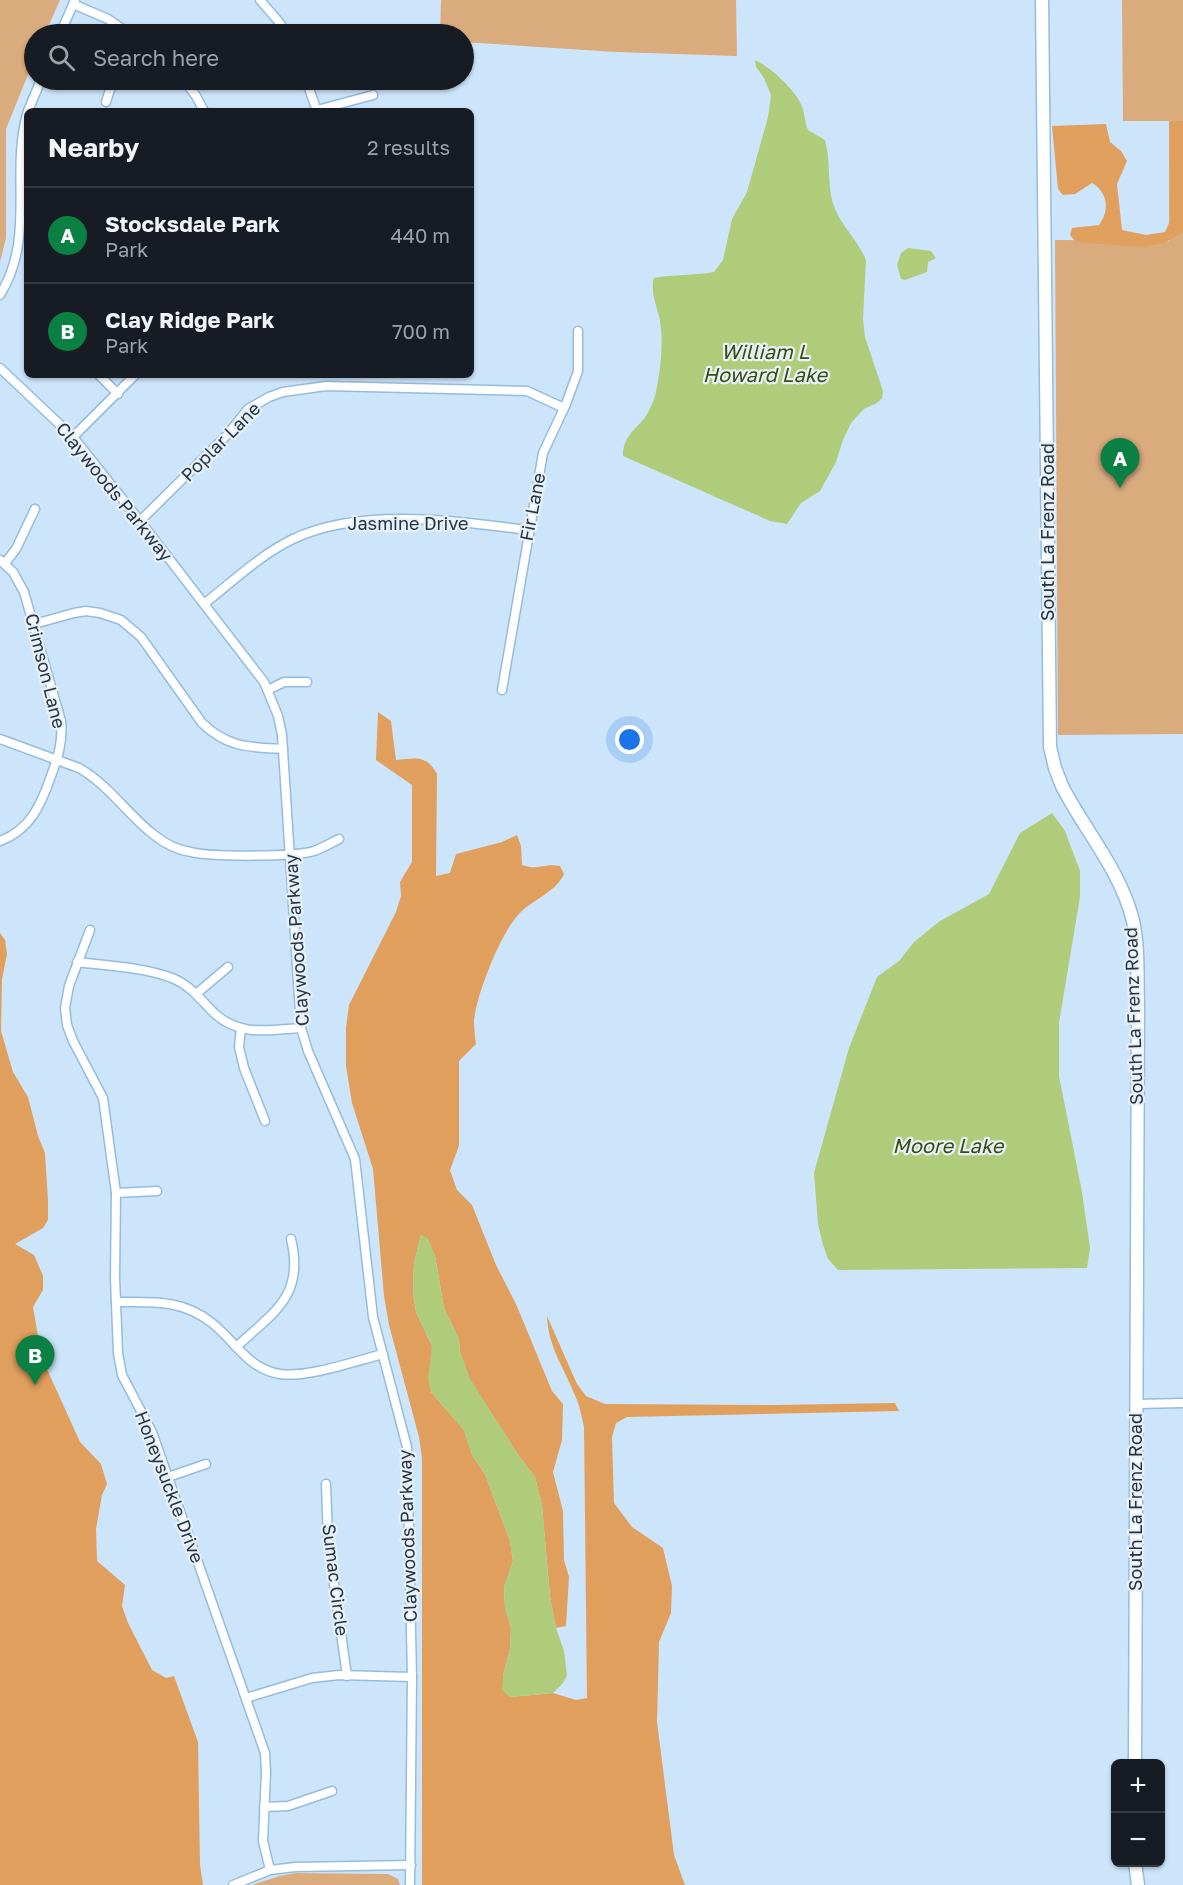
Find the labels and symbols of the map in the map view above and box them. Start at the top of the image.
water label: William L Howard Lake [703,339,829,386]
street label: Poplar Lane [176,397,265,486]
street label: Claywoods Parkway [52,417,178,565]
pin: A [1100,438,1140,488]
street label: South La Frenz Road [1036,443,1058,621]
street label: Fir Lane [515,471,549,543]
street label: Jasmine Drive [347,512,469,534]
street label: Crimson Lane [21,611,71,731]
your location [615,725,644,754]
street label: Claywoods Parkway [279,853,313,1027]
street label: South La Frenz Road [1119,927,1147,1105]
water label: Moore Lake [893,1133,1005,1157]
pin: B [15,1336,54,1385]
street label: Honeysuckle Drive [131,1407,209,1566]
street label: South La Frenz Road [1124,1413,1146,1591]
street label: Claywoods Parkway [393,1449,421,1623]
street label: Sumac Circle [318,1523,354,1637]

